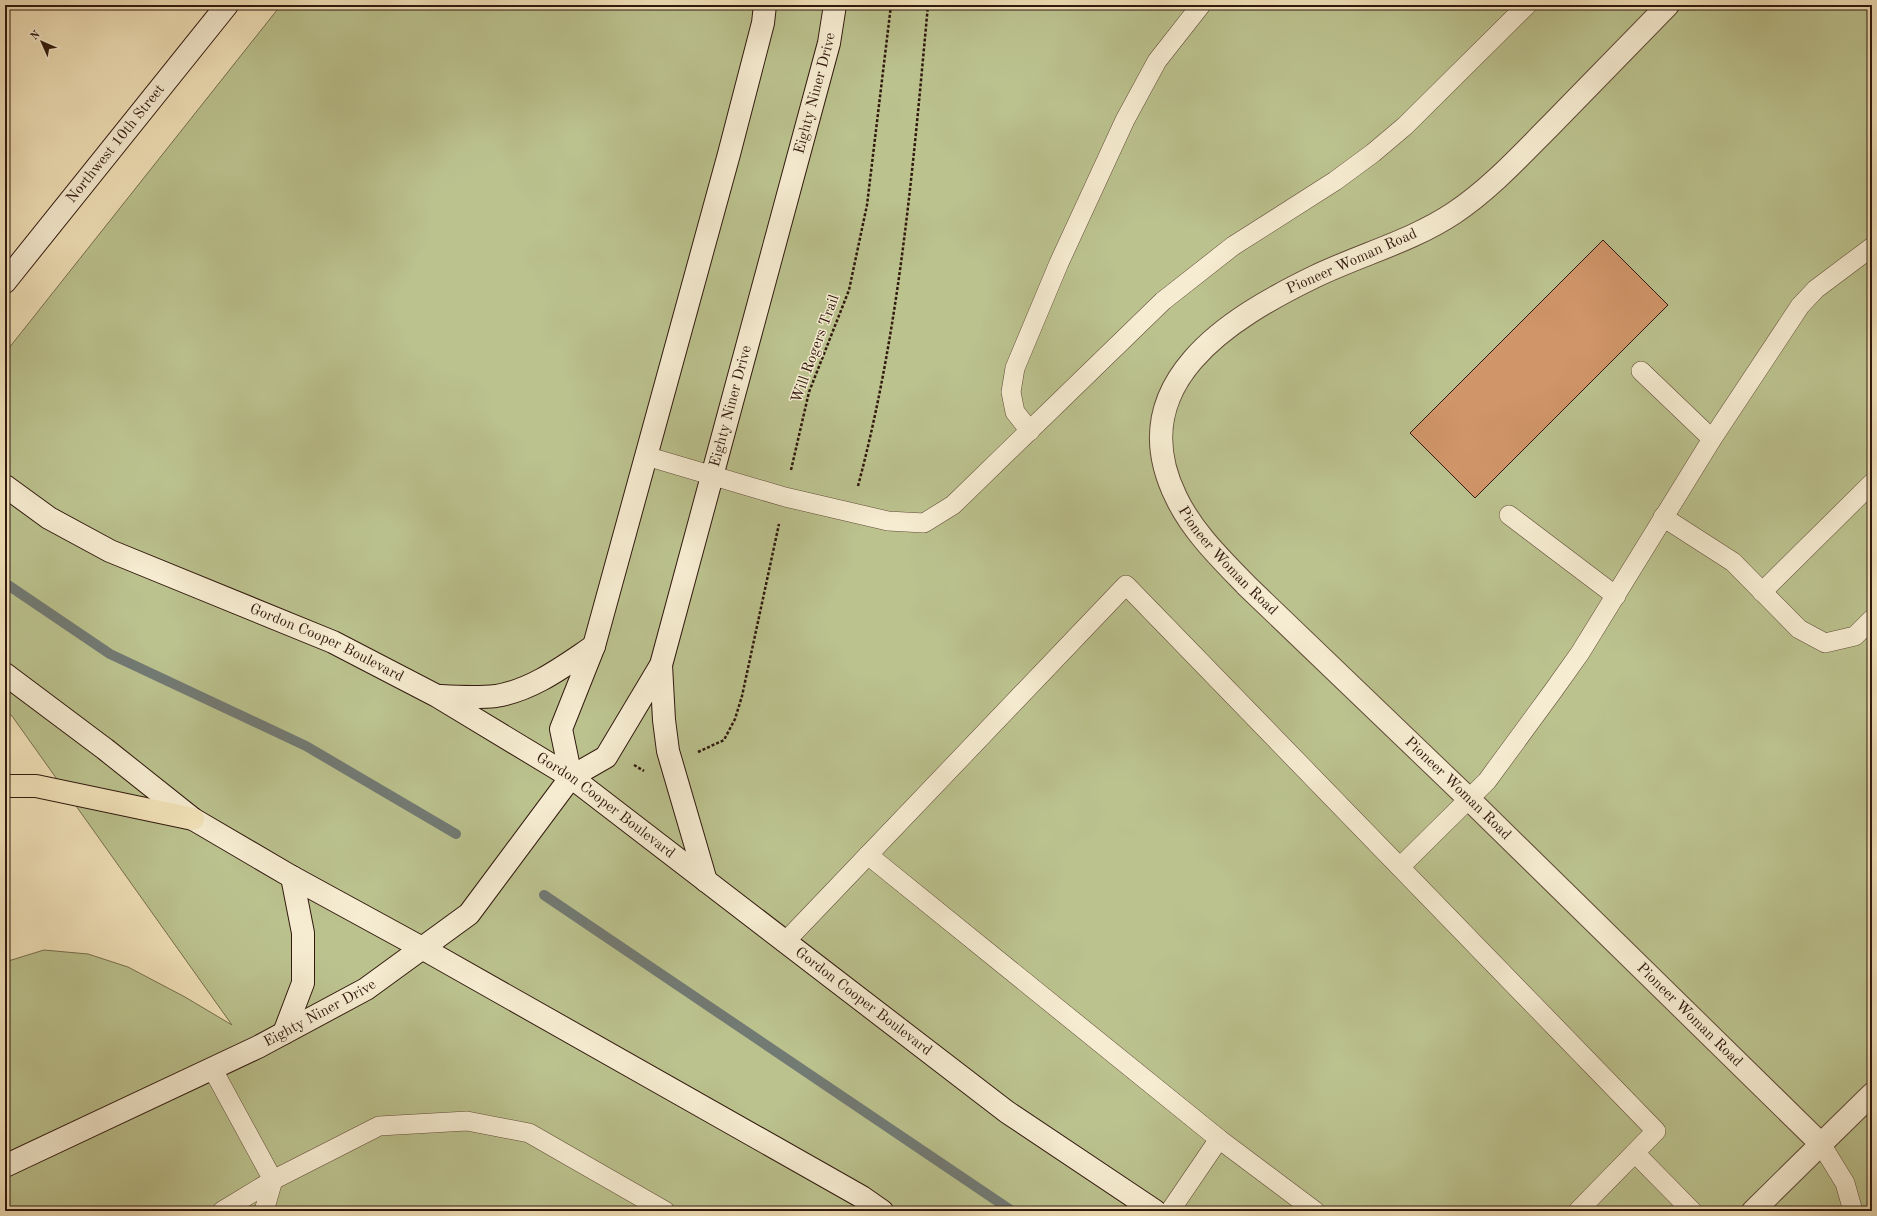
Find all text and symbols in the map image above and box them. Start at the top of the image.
north arrow [22,22,62,62]
text: N [29,29,43,43]
street label: Eighty Niner Drive [792,31,838,156]
street label: Northwest 10th Street [64,82,168,206]
street label: Pioneer Woman Road [1285,226,1420,298]
street label: Will Rogers Trail [789,293,843,405]
street label: Eighty Niner Drive [707,344,754,469]
street label: Pioneer Woman Road [1175,504,1280,618]
street label: Gordon Cooper Boulevard [247,601,406,685]
street label: Pioneer Woman Road [1402,734,1514,843]
street label: Gordon Cooper Boulevard [534,750,678,861]
street label: Gordon Cooper Boulevard [792,945,935,1059]
street label: Pioneer Woman Road [1634,960,1745,1070]
street label: Eighty Niner Drive [261,977,379,1050]

